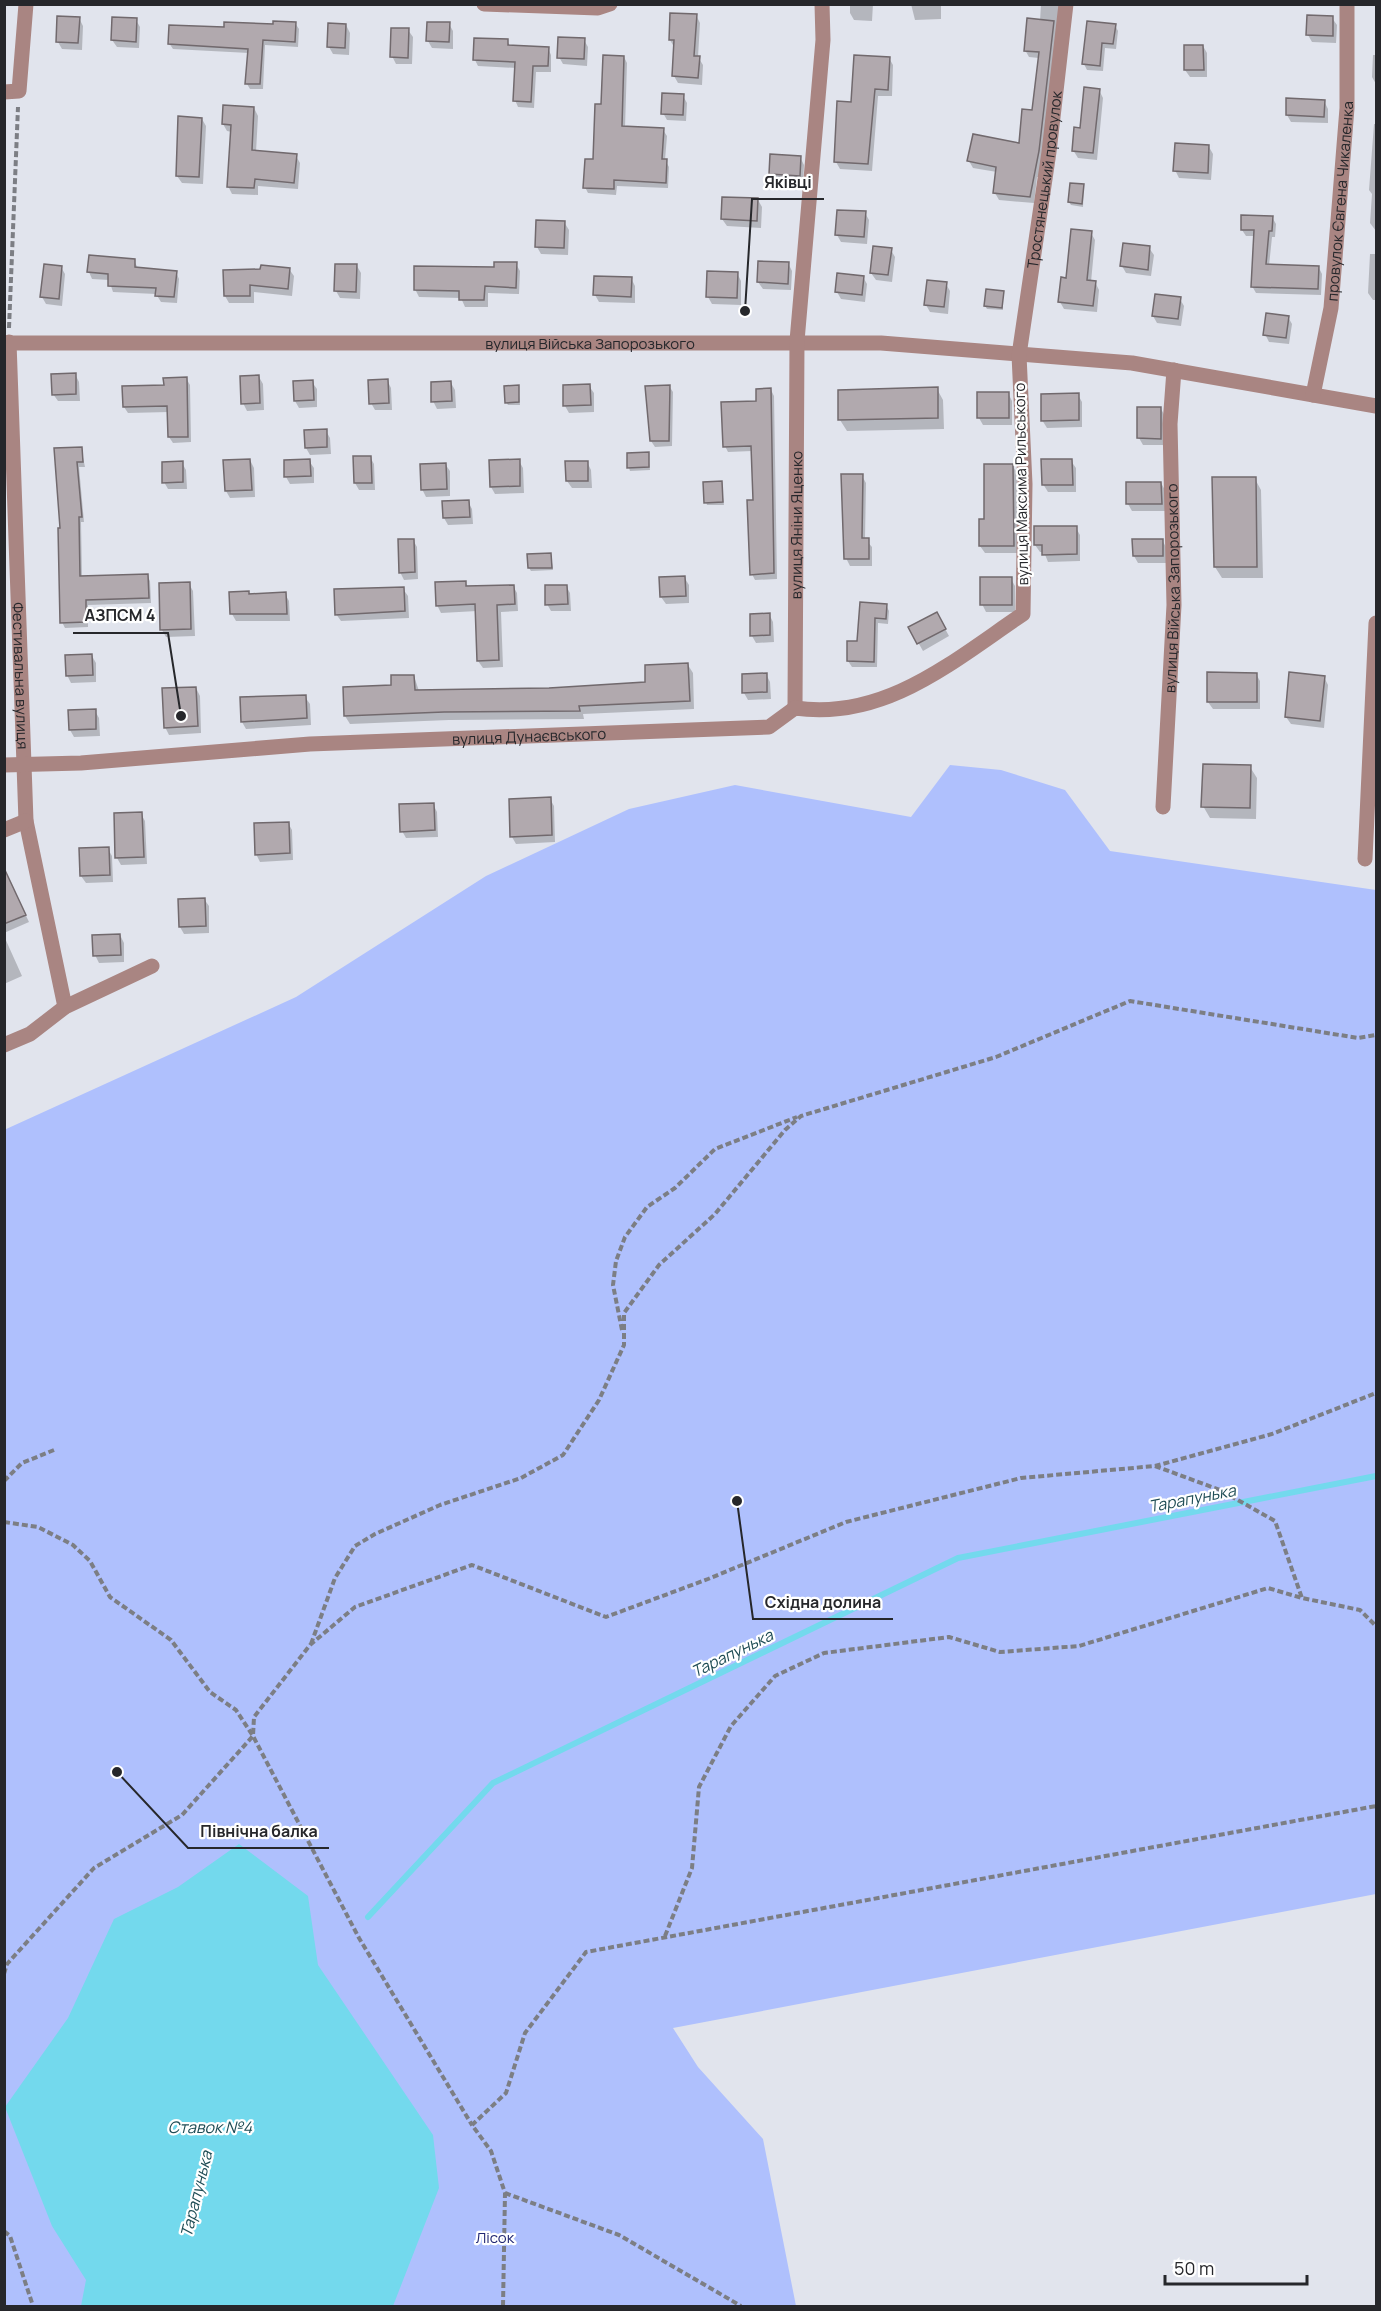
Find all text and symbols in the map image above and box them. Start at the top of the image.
street label: Тростянецький провулок [1021,89,1067,270]
street label: провулок Євгена Чикаленка [1321,101,1358,302]
callout: Яківці [752,165,824,199]
text: Яківці [764,171,812,193]
street label: вулиця Війська Запорозького [485,333,695,354]
street label: вулиця Максима Рильського [1009,382,1033,585]
street label: вулиця Яніни Яценко [785,451,807,599]
street label: вулиця Війська Запорозького [1159,483,1185,694]
callout: АЗПСМ 4 [73,599,168,633]
street label: Фестивальна вулиця [8,602,34,750]
text: АЗПСМ 4 [85,604,155,626]
street label: вулиця Дунаєвського [452,723,607,749]
water label: Тарапунька [1147,1479,1238,1517]
callout: Східна долина [753,1585,893,1619]
text: Східна долина [765,1591,881,1613]
water label: Тарапунька [688,1623,777,1682]
callout: Північна балка [188,1814,329,1848]
text: Північна балка [200,1820,318,1842]
water label: Ставок №4 [168,2116,253,2138]
water label: Тарапунька [175,2148,218,2239]
park label: Лісок [476,2227,515,2248]
scale bar [1165,2248,1308,2286]
text: 50 m [1174,2256,1214,2280]

